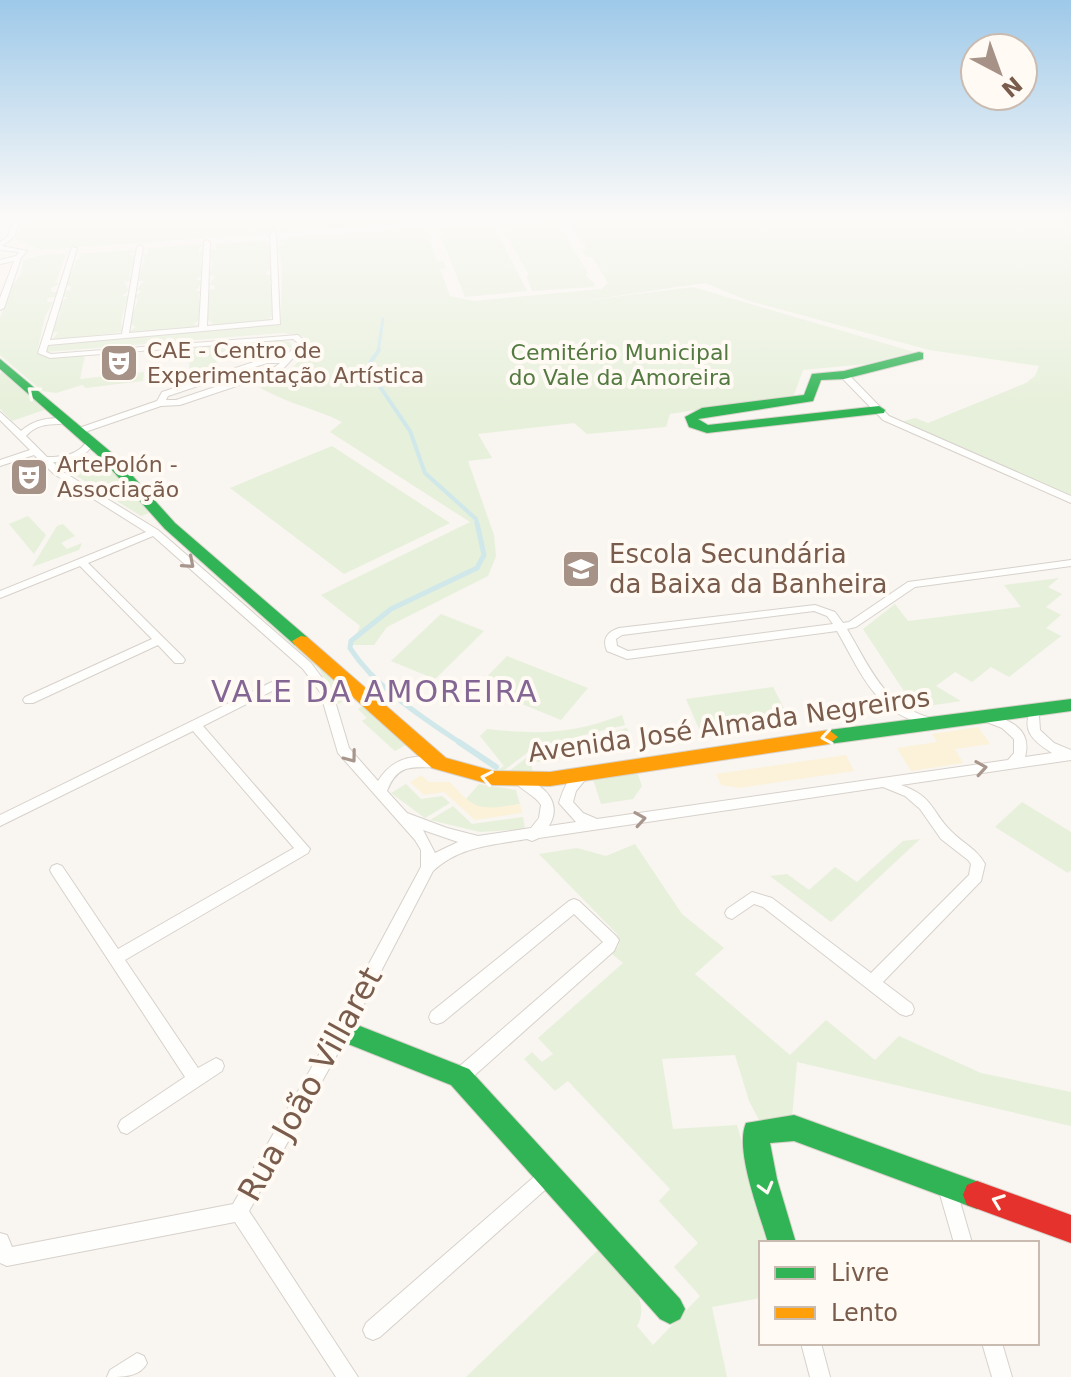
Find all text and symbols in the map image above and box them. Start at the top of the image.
north arrow [959,32,1039,112]
text: N [997,71,1027,102]
place label: CAE - Centro de Experimentação Artística [147,338,424,388]
park label: Cemitério Municipal do Vale da Amoreira [509,340,732,390]
theatre icon: CAE - Centro de Experimentação Artística [98,342,140,384]
one-way arrow [28,387,43,402]
place label: ArtePolón - Associação [57,452,179,502]
theatre icon: ArtePolón - Associação [8,456,50,498]
place label: Escola Secundária da Baixa da Banheira [609,539,888,599]
school or university icon: Escola Secundária da Baixa da Banheira [560,548,602,590]
one-way arrow [179,553,194,567]
district label: VALE DA AMOREIRA [211,674,539,709]
street label: Avenida José Almada Negreiros [526,682,932,768]
one-way arrow [820,728,834,745]
one-way arrow [341,748,355,763]
one-way arrow [974,760,987,777]
one-way arrow [480,771,494,788]
one-way arrow [634,811,647,828]
street label: Rua João Villaret [230,960,390,1208]
one-way arrow [757,1181,773,1195]
one-way arrow [992,1194,1006,1211]
legend [759,1241,1039,1345]
text: Livre [831,1259,889,1287]
text: Lento [831,1299,898,1327]

